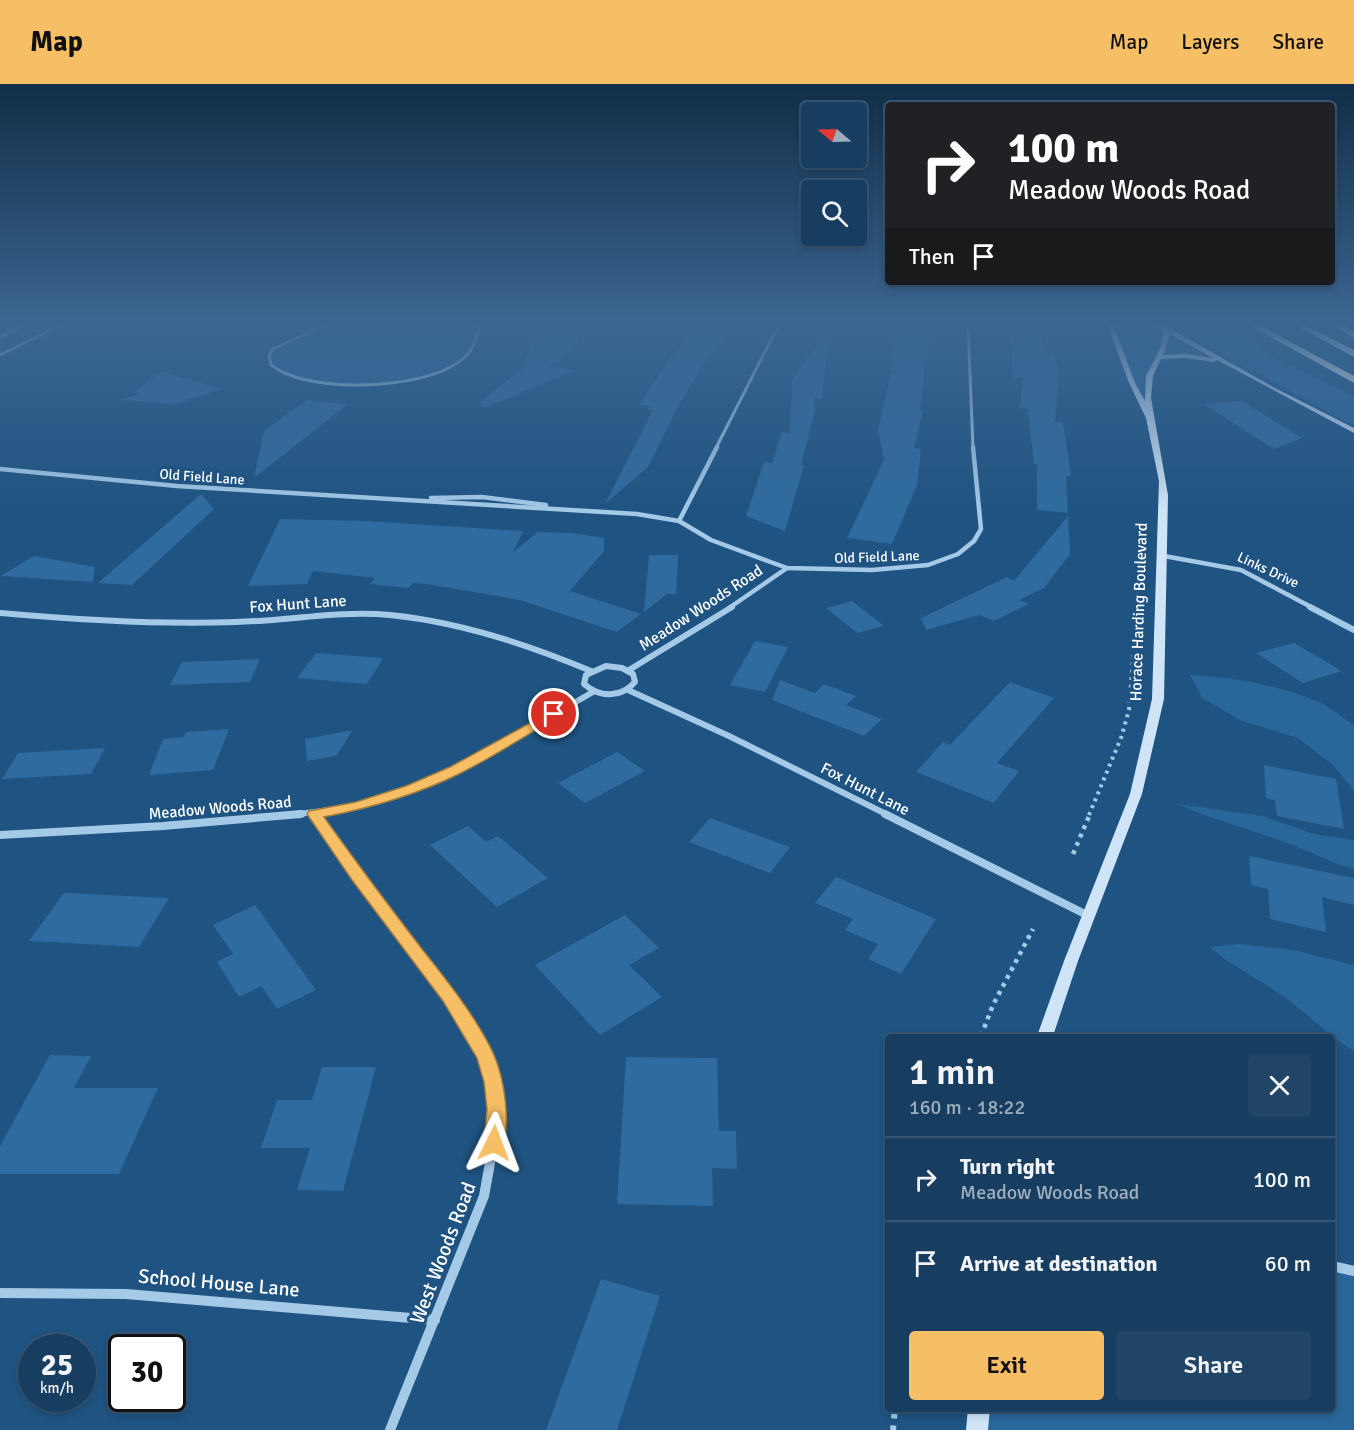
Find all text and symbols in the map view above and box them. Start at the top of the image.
text: Map [30,25,83,59]
text: Map [1110,29,1148,55]
text: Layers [1181,29,1239,55]
text: Share [1272,29,1324,55]
north arrow [801,102,867,168]
map controls [801,102,867,246]
text: 100 m [1008,123,1119,174]
icon: right [909,126,987,204]
text: Meadow Woods Road [1008,174,1250,207]
button: search [801,180,867,246]
icon: arrive [967,240,1000,273]
text: Then [909,243,955,270]
street label: Old Field Lane [159,466,245,488]
street label: Horace Harding Boulevard [1126,522,1152,702]
street label: Old Field Lane [834,547,920,567]
street label: Links Drive [1234,548,1302,592]
street label: Meadow Woods Road [635,561,767,655]
street label: Fox Hunt Lane [249,591,347,617]
pin [528,688,579,739]
icon: arrive [537,697,570,730]
street label: Fox Hunt Lane [817,758,913,820]
street label: Meadow Woods Road [148,792,292,824]
text: 1 min [909,1050,995,1095]
button: close [1248,1054,1311,1117]
text: 160 m · 18:22 [909,1095,1025,1120]
position arrow [462,1111,526,1175]
text: Turn right [960,1153,1055,1180]
icon: right [909,1163,942,1196]
text: 100 m [1253,1166,1311,1193]
street label: West Woods Road [404,1179,482,1327]
text: Meadow Woods Road [960,1180,1139,1205]
icon: arrive [909,1247,942,1280]
text: Arrive at destination [960,1250,1157,1277]
text: 60 m [1265,1250,1311,1277]
street label: School House Lane [137,1263,301,1303]
button: Exit [909,1331,1104,1400]
button: Share [1116,1331,1311,1400]
speed limit sign: 30 [108,1334,186,1412]
text: 25 [41,1347,73,1384]
text: km/h [40,1379,74,1397]

